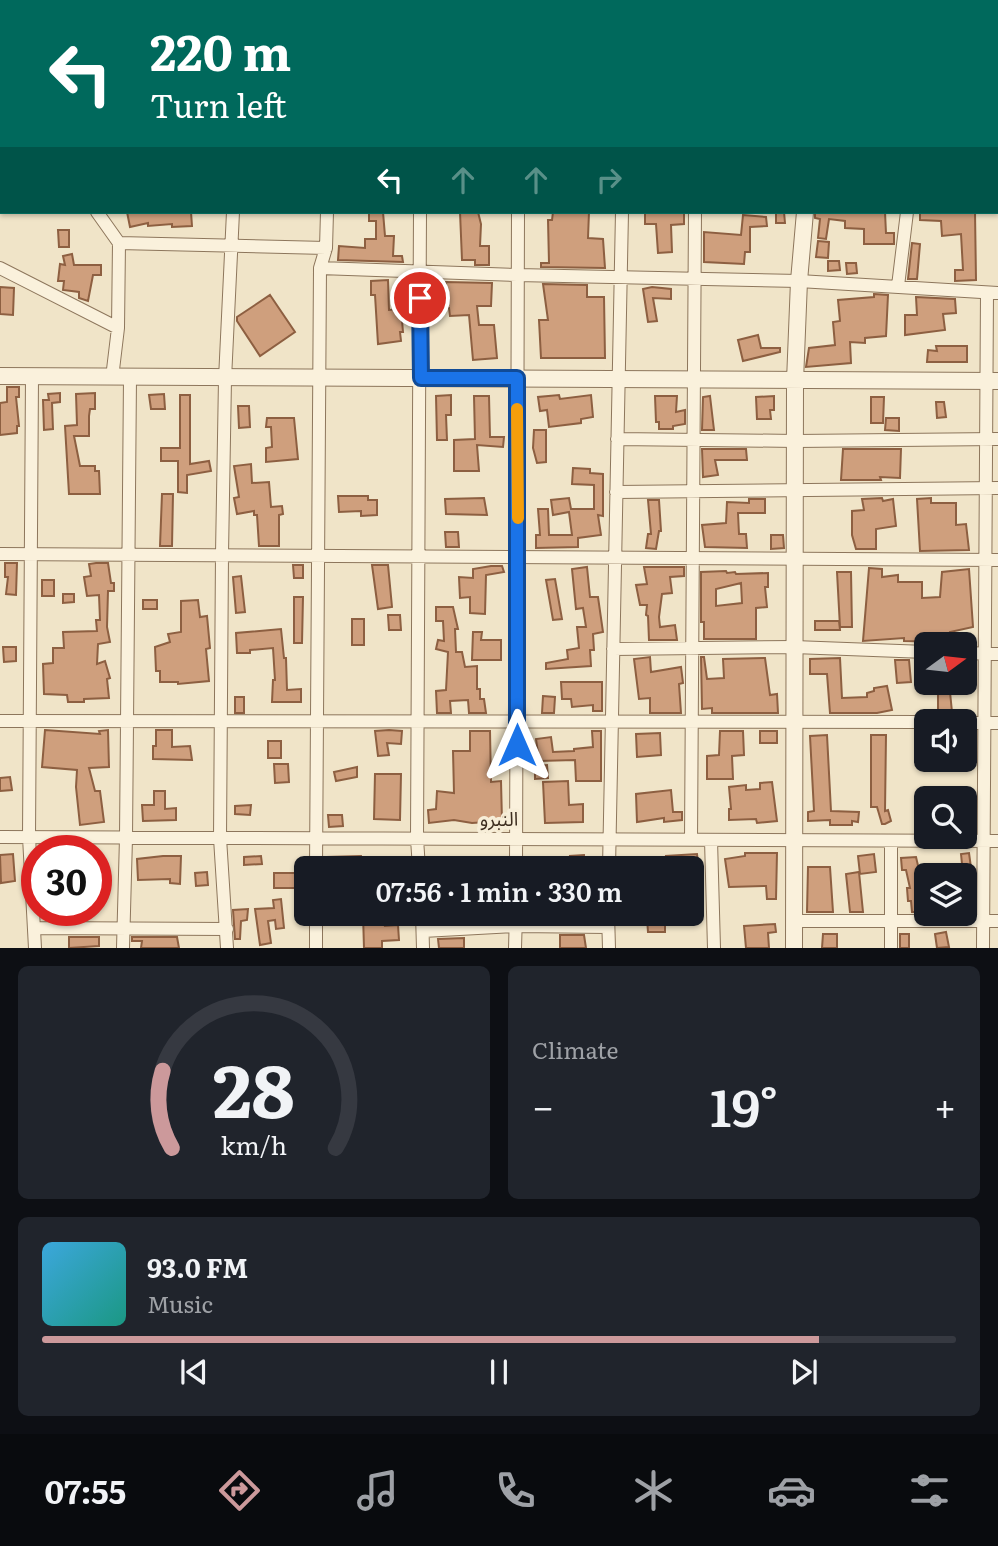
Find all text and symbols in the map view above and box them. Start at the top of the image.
text: 220 m [150,13,291,86]
icon: left [35,28,126,119]
text: Turn left [150,80,287,128]
icon: left [371,161,409,199]
icon: ahead [444,161,482,199]
icon: ahead [517,161,555,199]
icon: right [590,161,628,199]
pin [390,268,450,328]
icon: arrive [401,279,439,317]
north arrow [914,632,976,695]
map controls [914,632,977,926]
position arrow [480,708,554,782]
button: sound [914,709,977,772]
button: search [914,786,977,849]
street label: النبرو [480,804,518,832]
speed limit sign: 30 [21,835,112,926]
button: layers [914,863,977,926]
text: 07:56 · 1 min · 330 m [376,871,622,910]
text: Climate [532,1032,618,1066]
text: 28 [213,1033,295,1141]
text: 19° [710,1066,778,1143]
text: − [532,1076,554,1133]
text: + [934,1076,956,1133]
text: km/h [221,1126,287,1163]
text: 93.0 FM [147,1247,248,1286]
text: Music [147,1286,213,1320]
icon: previous [175,1353,213,1391]
icon: pause [480,1353,518,1391]
icon: next [785,1353,823,1391]
text: 07:55 [44,1466,126,1514]
icon: directions [215,1466,264,1515]
icon: music [353,1466,402,1515]
icon: phone [491,1466,540,1515]
icon: climate [629,1466,678,1515]
icon: car [767,1466,816,1515]
icon: filters [905,1466,954,1515]

